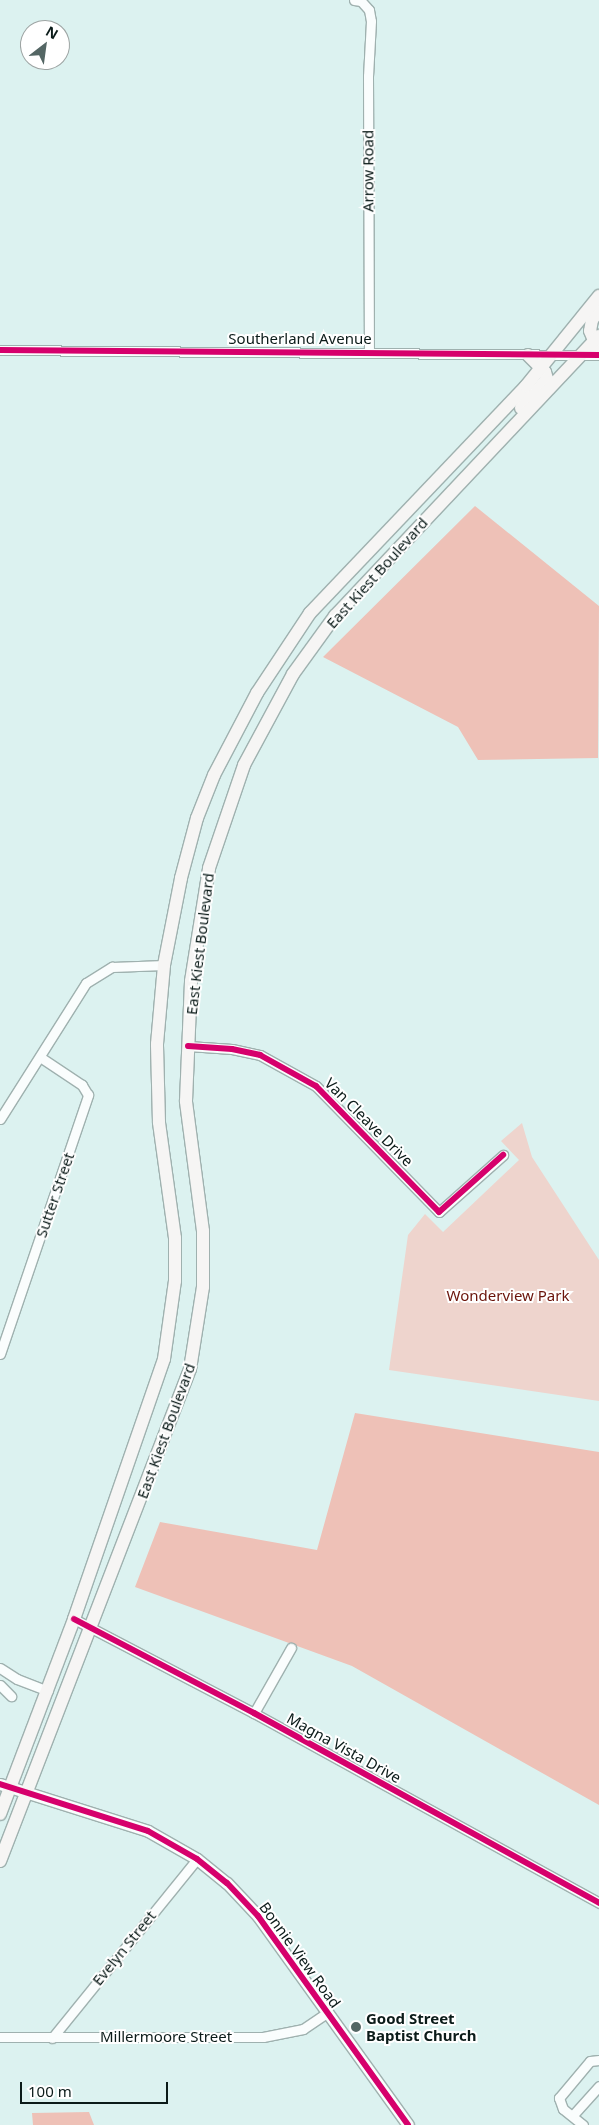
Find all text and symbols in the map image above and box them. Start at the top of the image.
north arrow [20,20,70,70]
text: N [43,21,62,44]
street label: Arrow Road [359,130,377,212]
street label: Southerland Avenue [228,330,372,348]
street label: East Kiest Boulevard [323,514,431,632]
street label: East Kiest Boulevard [182,872,218,1016]
street label: Van Cleave Drive [321,1074,417,1170]
street label: Sutter Street [32,1150,78,1240]
park label: Wonderview Park [447,1287,569,1305]
street label: East Kiest Boulevard [133,1361,199,1501]
street label: Magna Vista Drive [284,1709,404,1787]
street label: Bonnie View Road [256,1899,344,2011]
street label: Evelyn Street [88,1907,160,1989]
place label: Good Street Baptist Church [366,2009,476,2044]
marker: Good Street Baptist Church [350,2021,362,2033]
street label: Millermoore Street [100,2028,232,2046]
scale bar [22,2072,170,2104]
text: 100 m [28,2081,72,2101]

